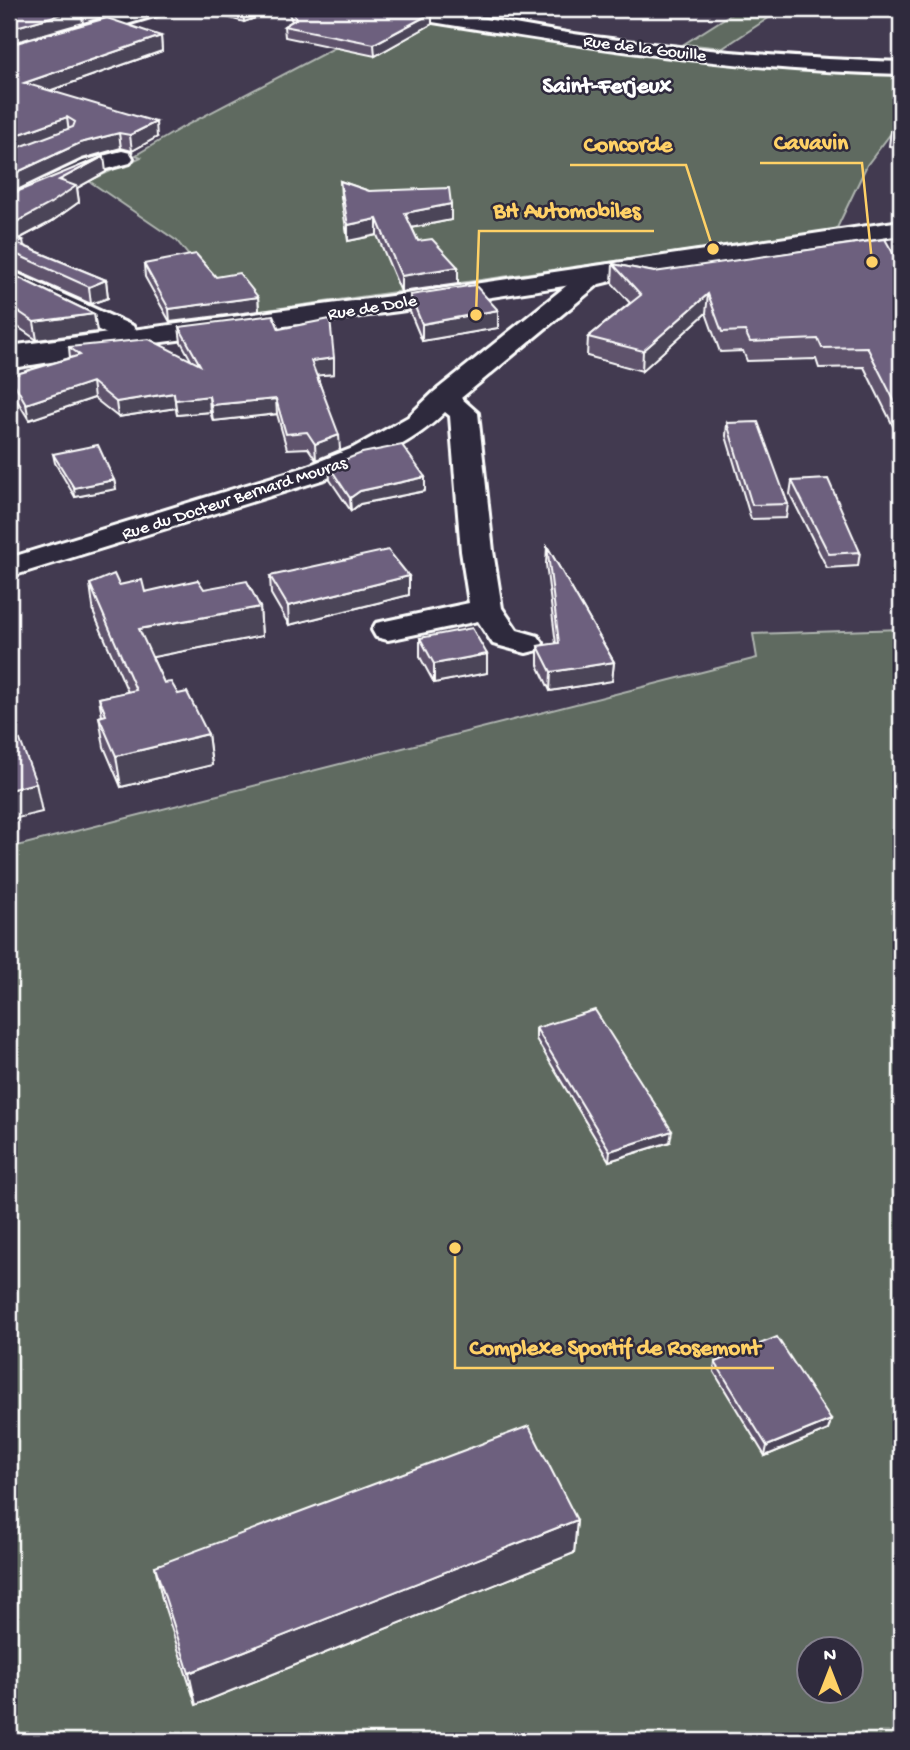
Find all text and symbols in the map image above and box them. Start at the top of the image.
street label: Rue de la Gouille [582,32,708,68]
district label: Saint-Ferjeux [542,74,673,101]
callout: Cavavin [760,119,862,163]
callout: Concorde [570,121,686,165]
text: Cavavin [774,131,849,158]
text: Concorde [584,133,673,160]
callout: BH Automobiles [479,187,654,231]
text: BH Automobiles [493,199,642,226]
street label: Rue de Dole [326,291,419,326]
street label: Rue du Docteur Bernard Mouras [120,453,351,546]
callout: Complexe Sportif de Rosemont [455,1324,774,1368]
text: Complexe Sportif de Rosemont [469,1336,763,1363]
north arrow [794,1634,864,1704]
text: N [824,1645,836,1668]

